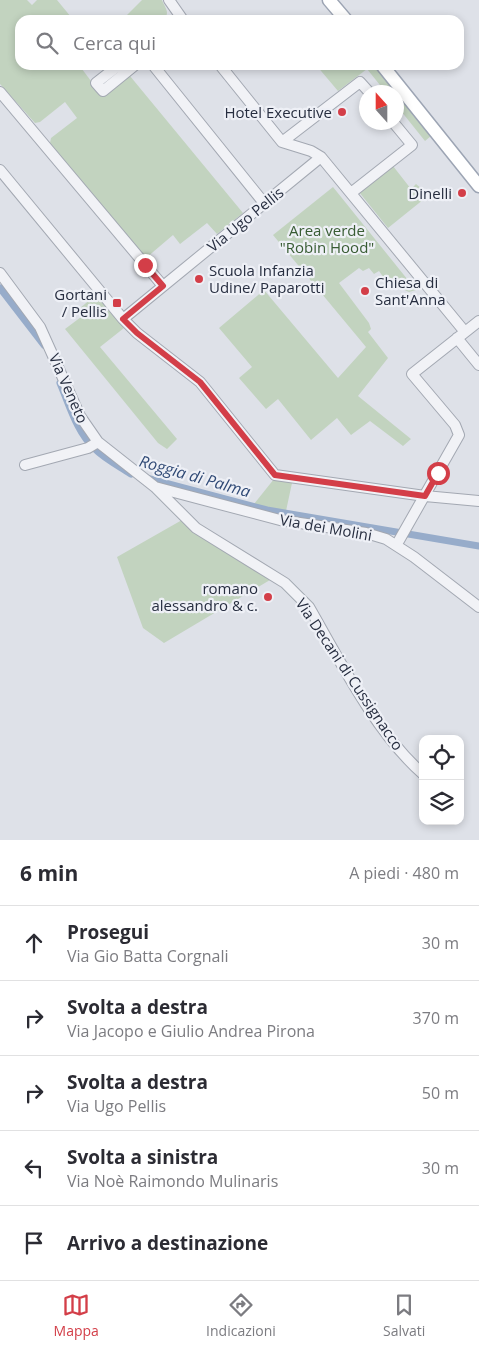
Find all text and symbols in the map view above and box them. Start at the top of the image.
search box [15,15,464,70]
icon: search [33,29,61,57]
text: Cerca qui [73,30,156,56]
north arrow [359,85,404,130]
place label: Hotel Executive [224,102,332,122]
marker: Hotel Executive [336,106,348,118]
street label: Via Ugo Pellis [203,182,287,256]
place label: Dinelli [408,183,452,203]
marker: Dinelli [456,187,468,199]
park label: Area verde "Robin Hood" [280,220,374,257]
route end [134,254,157,277]
place label: Scuola Infanzia Udine/ Paparotti [209,260,324,297]
place label: Chiesa di Sant'Anna [375,272,446,309]
marker: Scuola Infanzia Udine/ Paparotti [193,273,205,285]
place label: Gortani / Pellis [54,284,107,321]
marker: Chiesa di Sant'Anna [359,285,371,297]
marker: Gortani / Pellis [111,297,123,309]
street label: Via Veneto [45,350,93,426]
water label: Roggia di Palma [137,450,253,502]
route start [427,462,450,485]
street label: Via dei Molini [278,509,374,545]
place label: romano alessandro & c. [151,578,258,615]
marker: romano alessandro & c. [262,591,274,603]
street label: Via Decani di Cussignacco [292,594,408,754]
map controls [419,735,464,825]
button: locate [419,735,464,780]
button: layers [419,780,464,825]
text: 6 min [20,859,78,887]
text: A piedi · 480 m [349,862,459,884]
text: Prosegui [67,919,149,945]
icon: ahead [20,929,48,957]
text: 30 m [422,932,459,954]
text: Via Gio Batta Corgnali [67,945,228,967]
text: Svolta a destra [67,994,208,1020]
icon: right [20,1004,48,1032]
text: 370 m [413,1007,459,1029]
text: Via Jacopo e Giulio Andrea Pirona [67,1020,315,1042]
text: Svolta a destra [67,1069,208,1095]
icon: right [20,1079,48,1107]
text: 50 m [422,1082,459,1104]
text: Via Ugo Pellis [67,1095,166,1117]
text: Svolta a sinistra [67,1144,218,1170]
icon: left [20,1154,48,1182]
text: 30 m [422,1157,459,1179]
text: Via Noè Raimondo Mulinaris [67,1170,278,1192]
icon: arrive [20,1229,48,1257]
text: Arrivo a destinazione [67,1230,268,1256]
tab: Mappa [54,1291,99,1340]
tab: Indicazioni [206,1291,276,1340]
tab: Salvati [383,1291,425,1340]

